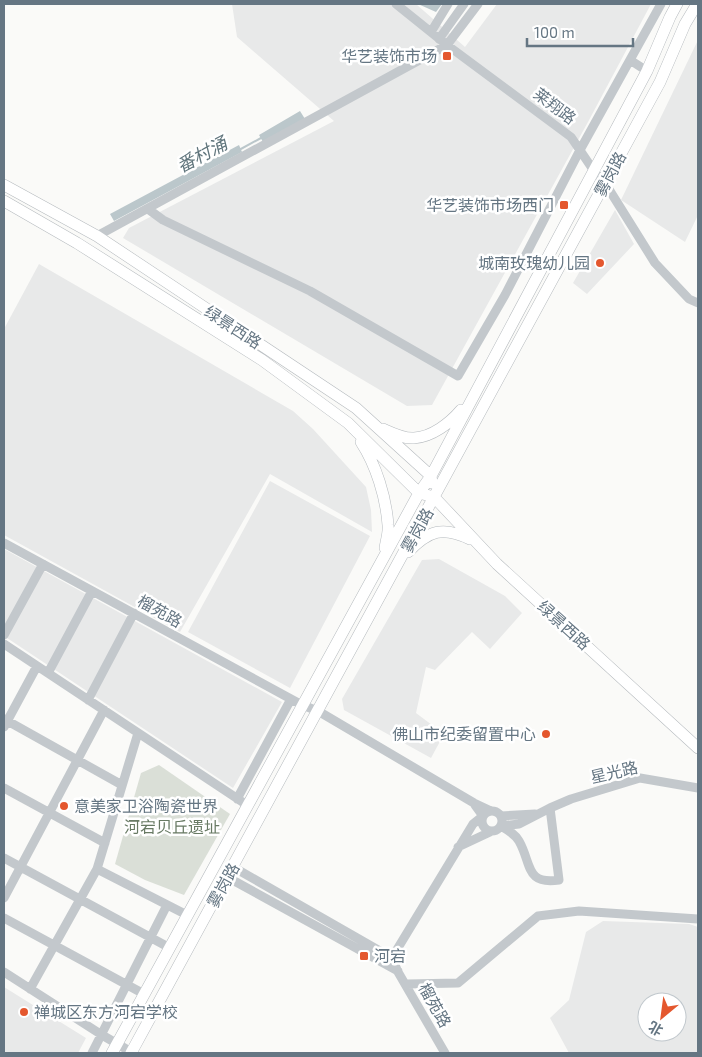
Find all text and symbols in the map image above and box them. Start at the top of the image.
scale bar [527,15,633,47]
text: 100 m [534,23,575,41]
place label: 华艺装饰市场 [341,46,437,65]
marker: 华艺装饰市场 [441,50,453,62]
street label: 莱翔路 [530,84,580,128]
water label: 番村涌 [173,131,232,177]
street label: 雾岗路 [590,148,629,199]
place label: 华艺装饰市场西门 [426,195,554,214]
marker: 华艺装饰市场西门 [558,199,570,211]
place label: 城南玫瑰幼儿园 [478,253,590,272]
marker: 城南玫瑰幼儿园 [594,257,606,269]
street label: 绿景西路 [201,301,265,352]
street label: 雾岗路 [397,504,437,555]
street label: 榴苑路 [135,591,186,631]
street label: 绿景西路 [534,596,594,653]
place label: 佛山市纪委留置中心 [392,724,536,743]
marker: 佛山市纪委留置中心 [540,728,552,740]
street label: 星光路 [588,757,639,786]
place label: 意美家卫浴陶瓷世界 [74,796,218,815]
marker: 意美家卫浴陶瓷世界 [58,800,70,812]
park label: 河宕贝丘遗址 [124,817,220,836]
street label: 雾岗路 [203,859,243,910]
place label: 河宕 [374,946,406,965]
marker: 河宕 [358,950,370,962]
street label: 榴苑路 [415,979,455,1030]
north arrow [637,992,687,1042]
place label: 禅城区东方河宕学校 [34,1002,178,1021]
marker: 禅城区东方河宕学校 [18,1006,30,1018]
text: 北 [645,1018,666,1040]

